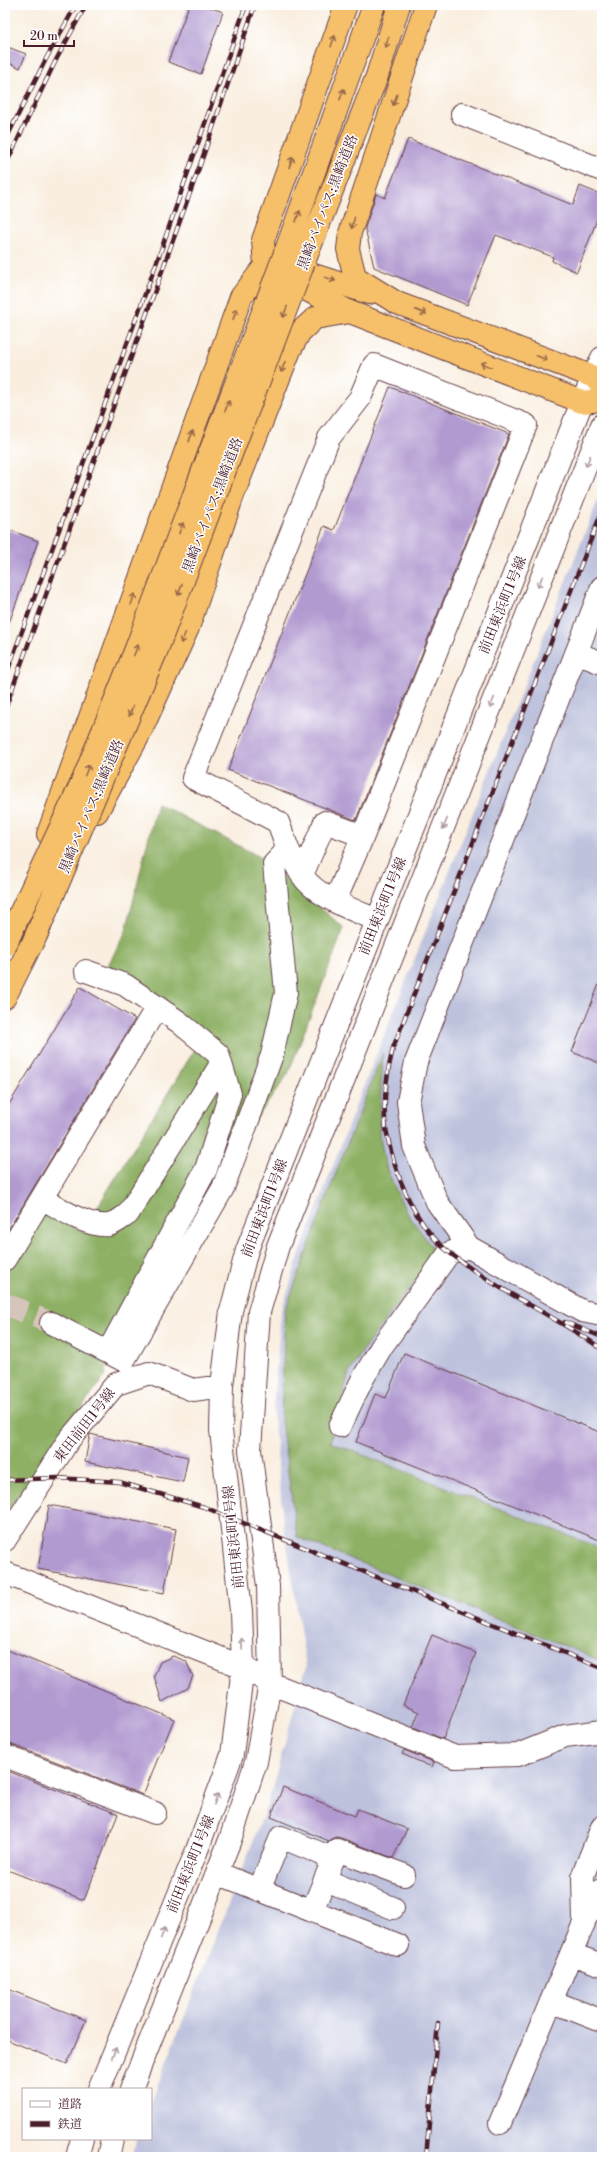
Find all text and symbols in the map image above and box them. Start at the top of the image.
scale bar [24,22,74,48]
text: 20 m [30,29,58,44]
one-way arrow [330,35,338,47]
one-way arrow [383,36,391,48]
one-way arrow [339,87,346,100]
one-way arrow [391,94,398,107]
street label: 黒崎バイパス;黒崎道路 [294,132,362,273]
one-way arrow [287,156,295,168]
one-way arrow [295,210,302,223]
one-way arrow [349,216,356,229]
one-way arrow [324,276,336,284]
one-way arrow [281,305,289,317]
one-way arrow [232,308,240,320]
one-way arrow [414,308,426,316]
one-way arrow [536,354,548,362]
one-way arrow [279,360,287,372]
one-way arrow [481,361,493,368]
one-way arrow [224,401,232,413]
one-way arrow [187,430,195,442]
street label: 黒崎バイパス;黒崎道路 [179,435,247,576]
one-way arrow [583,454,591,466]
one-way arrow [178,523,186,535]
street label: 前田東浜町1号線 [475,554,531,657]
one-way arrow [536,575,543,587]
one-way arrow [175,584,183,596]
one-way arrow [130,592,137,605]
one-way arrow [179,631,186,643]
one-way arrow [132,644,140,656]
one-way arrow [488,696,496,708]
one-way arrow [127,704,135,716]
street label: 黒崎バイパス;黒崎道路 [56,737,128,876]
one-way arrow [83,765,91,777]
one-way arrow [440,817,448,829]
street label: 前田東浜町1号線 [355,855,411,958]
street label: 前田東浜町1号線 [238,1157,292,1260]
street label: 東田前田1号線 [50,1385,120,1467]
street label: 前田東浜町1号線 [220,1484,248,1590]
one-way arrow [239,1638,246,1651]
one-way arrow [213,1792,220,1805]
street label: 前田東浜町1号線 [163,1813,219,1916]
one-way arrow [160,1927,167,1939]
one-way arrow [110,2047,118,2059]
legend [22,2088,152,2140]
text: 道路 [58,2097,82,2112]
text: 鉄道 [57,2117,82,2132]

